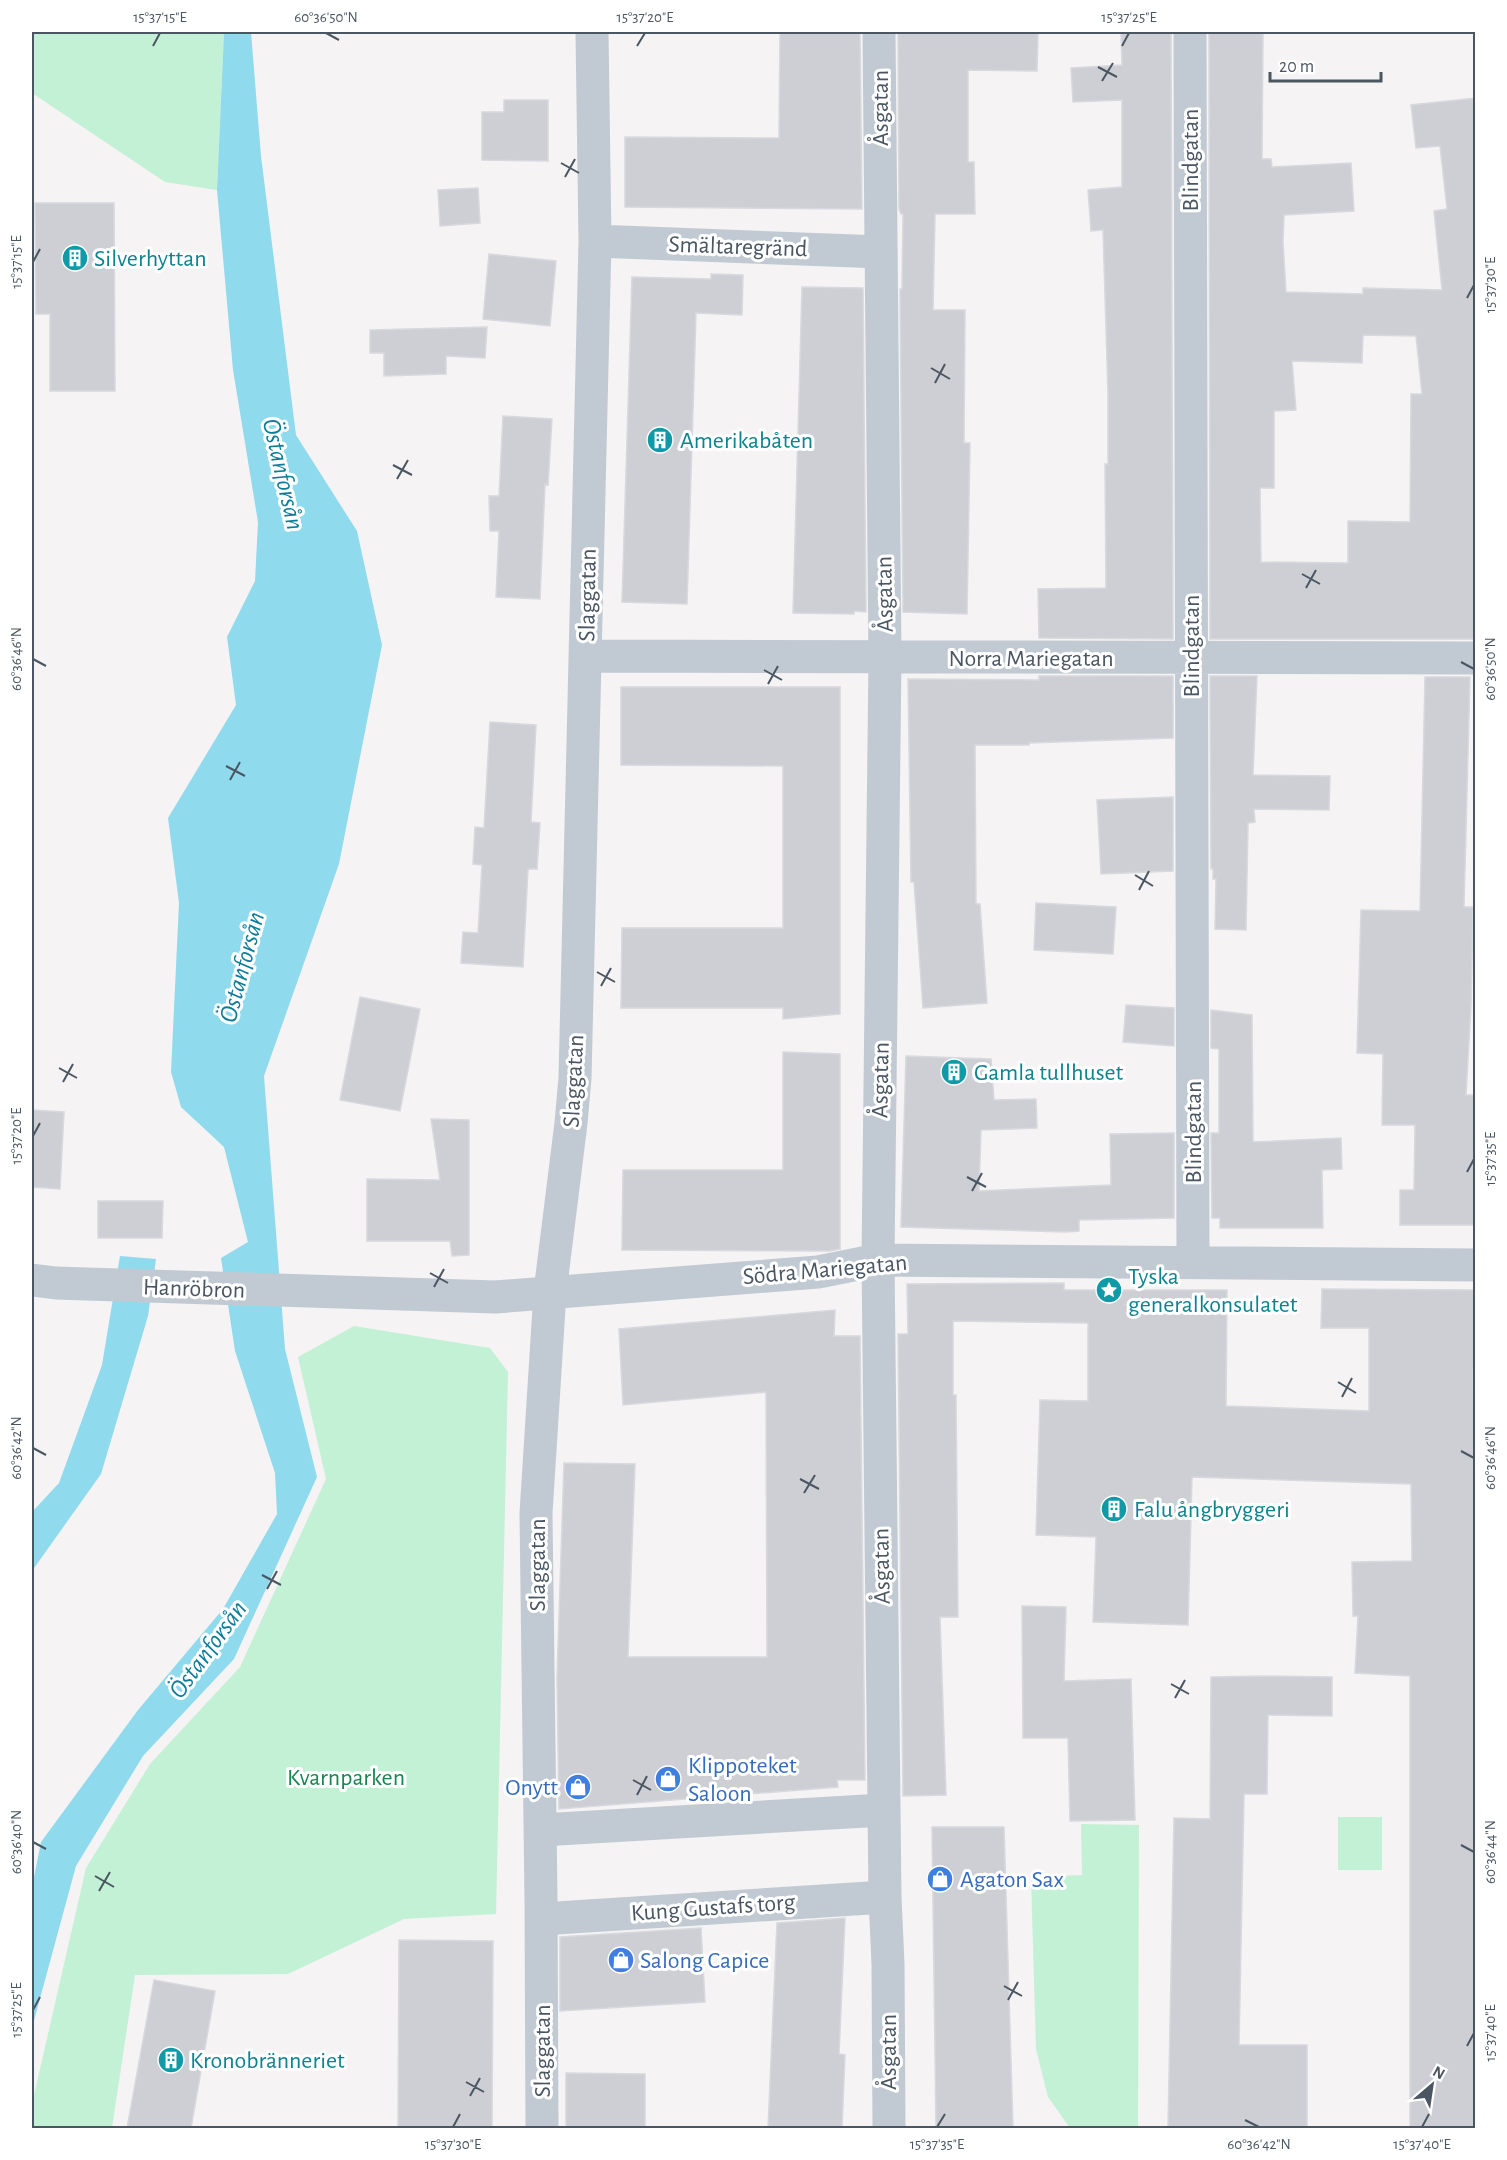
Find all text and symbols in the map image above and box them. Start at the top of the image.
text: 15°37'15"E [133,10,187,25]
text: 60°36'50"N [294,10,358,25]
text: 15°37'20"E [617,10,673,25]
text: 15°37'25"E [1101,10,1157,25]
scale bar [1270,45,1381,83]
text: 20 m [1279,58,1314,76]
street label: Åsgatan [867,70,893,146]
street label: Blindgatan [1179,109,1203,211]
street label: Smältaregränd [668,233,808,261]
text: 15°37'15"E [9,235,24,289]
building icon: Silverhyttan [60,243,90,273]
place label: Silverhyttan [94,247,207,271]
text: 15°37'30"E [1483,257,1498,313]
water label: Östanforsån [258,416,309,532]
building icon: Amerikabåten [645,425,675,455]
place label: Amerikabåten [680,429,813,453]
street label: Slaggatan [575,548,601,642]
street label: Åsgatan [870,556,898,632]
street label: Blindgatan [1180,595,1204,697]
text: 60°36'46"N [9,627,24,691]
text: 60°36'50"N [1483,637,1498,701]
street label: Norra Mariegatan [948,647,1114,671]
water label: Östanforsån [214,909,269,1025]
street label: Slaggatan [560,1034,588,1128]
street label: Åsgatan [866,1042,894,1118]
building icon: Gamla tullhuset [939,1057,969,1087]
place label: Gamla tullhuset [974,1061,1124,1085]
street label: Blindgatan [1182,1081,1206,1183]
text: 15°37'20"E [9,1108,24,1164]
text: 15°37'35"E [1483,1132,1498,1186]
street label: Södra Mariegatan [742,1251,908,1289]
place label: Tyska generalkonsulatet [1128,1265,1298,1317]
street label: Hanröbron [142,1275,245,1303]
place icon: Tyska generalkonsulatet [1094,1275,1124,1305]
text: 60°36'42"N [9,1416,24,1480]
text: 60°36'46"N [1483,1426,1498,1490]
building icon: Falu ångbryggeri [1099,1494,1129,1524]
place label: Falu ångbryggeri [1134,1498,1290,1522]
street label: Slaggatan [526,1518,550,1612]
street label: Åsgatan [867,1528,895,1604]
water label: Östanforsån [163,1595,252,1703]
place label: Klippoteket Saloon [688,1754,797,1806]
shop icon: Klippoteket Saloon [653,1764,683,1794]
park label: Kvarnparken [287,1766,405,1790]
shop icon: Onytt [563,1772,593,1802]
place label: Onytt [505,1776,558,1800]
text: 60°36'40"N [9,1810,24,1874]
text: 60°36'44"N [1483,1820,1498,1884]
shop icon: Agaton Sax [925,1864,955,1894]
place label: Agaton Sax [960,1868,1064,1892]
street label: Kung Gustafs torg [630,1890,796,1926]
shop icon: Salong Capice [606,1945,636,1975]
place label: Salong Capice [640,1949,769,1973]
text: 15°37'25"E [9,1982,24,2038]
street label: Slaggatan [531,2004,555,2098]
text: 15°37'40"E [1483,2004,1498,2062]
street label: Åsgatan [875,2014,901,2090]
building icon: Kronobränneriet [156,2045,186,2075]
place label: Kronobränneriet [190,2049,345,2073]
north arrow [1402,2055,1462,2115]
text: N [1430,2063,1448,2082]
text: 15°37'30"E [425,2137,481,2152]
text: 15°37'35"E [910,2137,964,2152]
text: 60°36'42"N [1227,2137,1291,2152]
text: 15°37'40"E [1393,2137,1451,2152]

